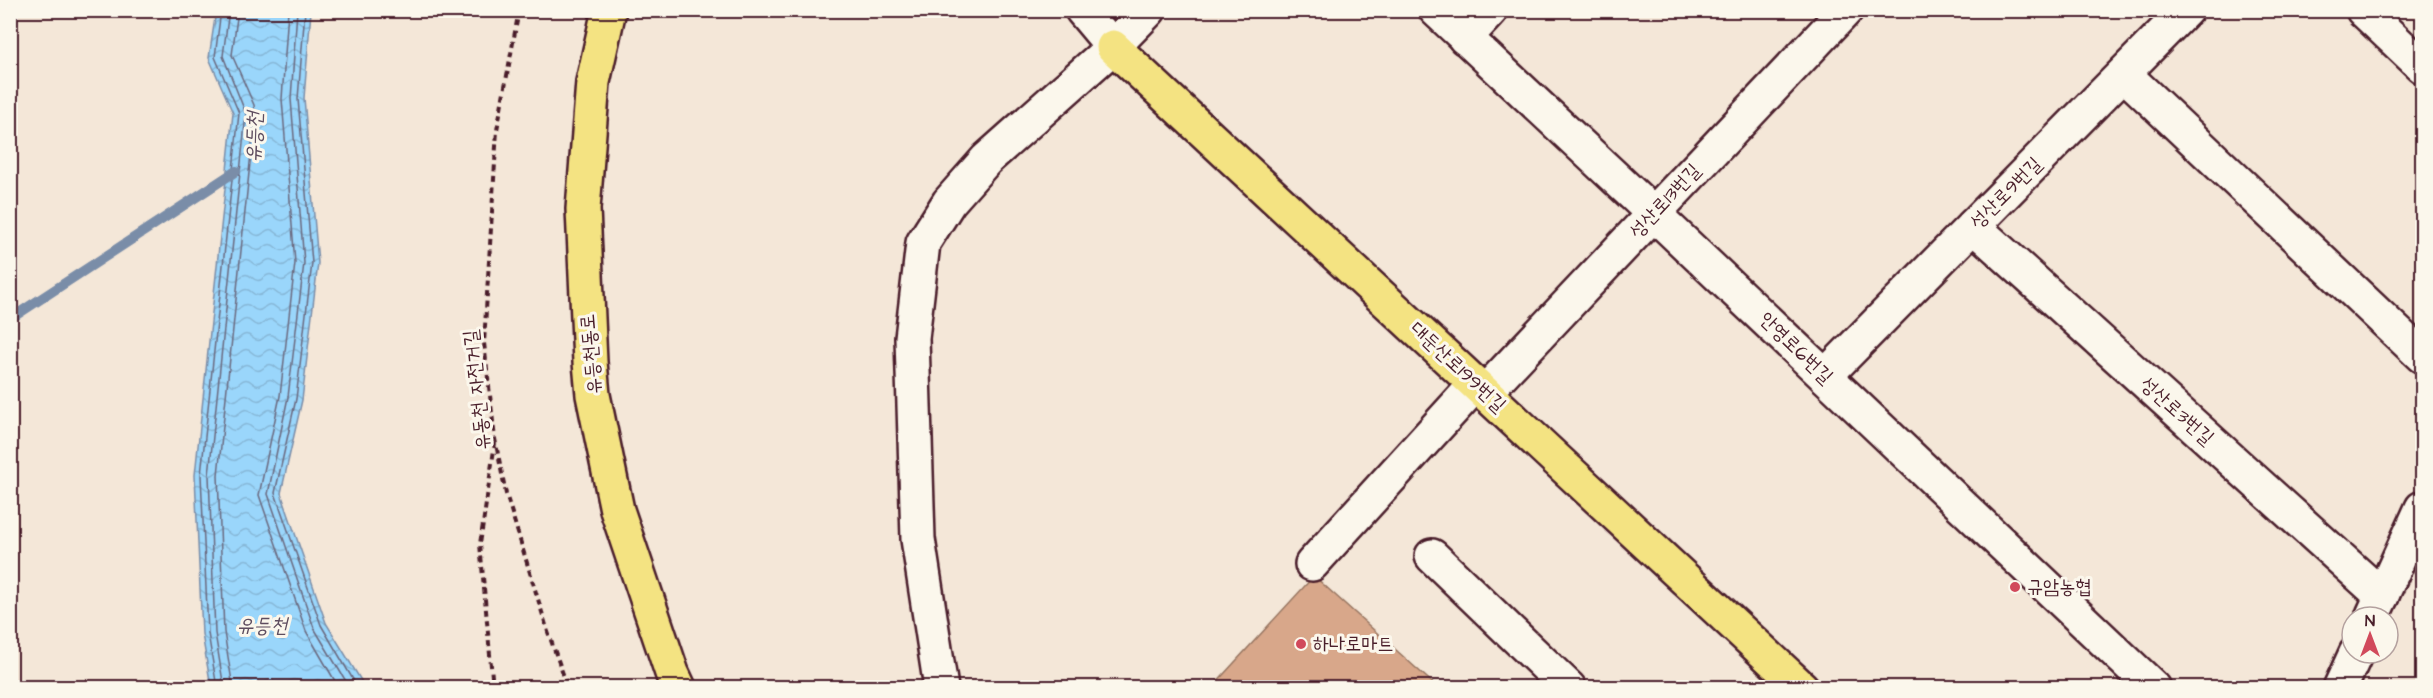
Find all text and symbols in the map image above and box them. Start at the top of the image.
water label: 유등천 [239,109,269,163]
street label: 성산로9번길 [1964,151,2048,235]
street label: 성산로13번길 [1623,157,1707,245]
street label: 안영로6번길 [1753,306,1839,390]
street label: 유등천동로 [574,313,608,395]
street label: 대둔산로199번길 [1404,315,1512,419]
street label: 유동천 자전거길 [457,329,497,451]
street label: 성산로3번길 [2134,370,2220,452]
place label: 규암농협 [2027,573,2091,601]
marker: 규암농협 [2008,580,2022,594]
north arrow [2340,605,2400,665]
text: N [2365,610,2375,632]
water label: 유등천 [237,611,289,640]
place label: 하나로마트 [1313,630,1393,658]
marker: 하나로마트 [1294,637,1308,651]

